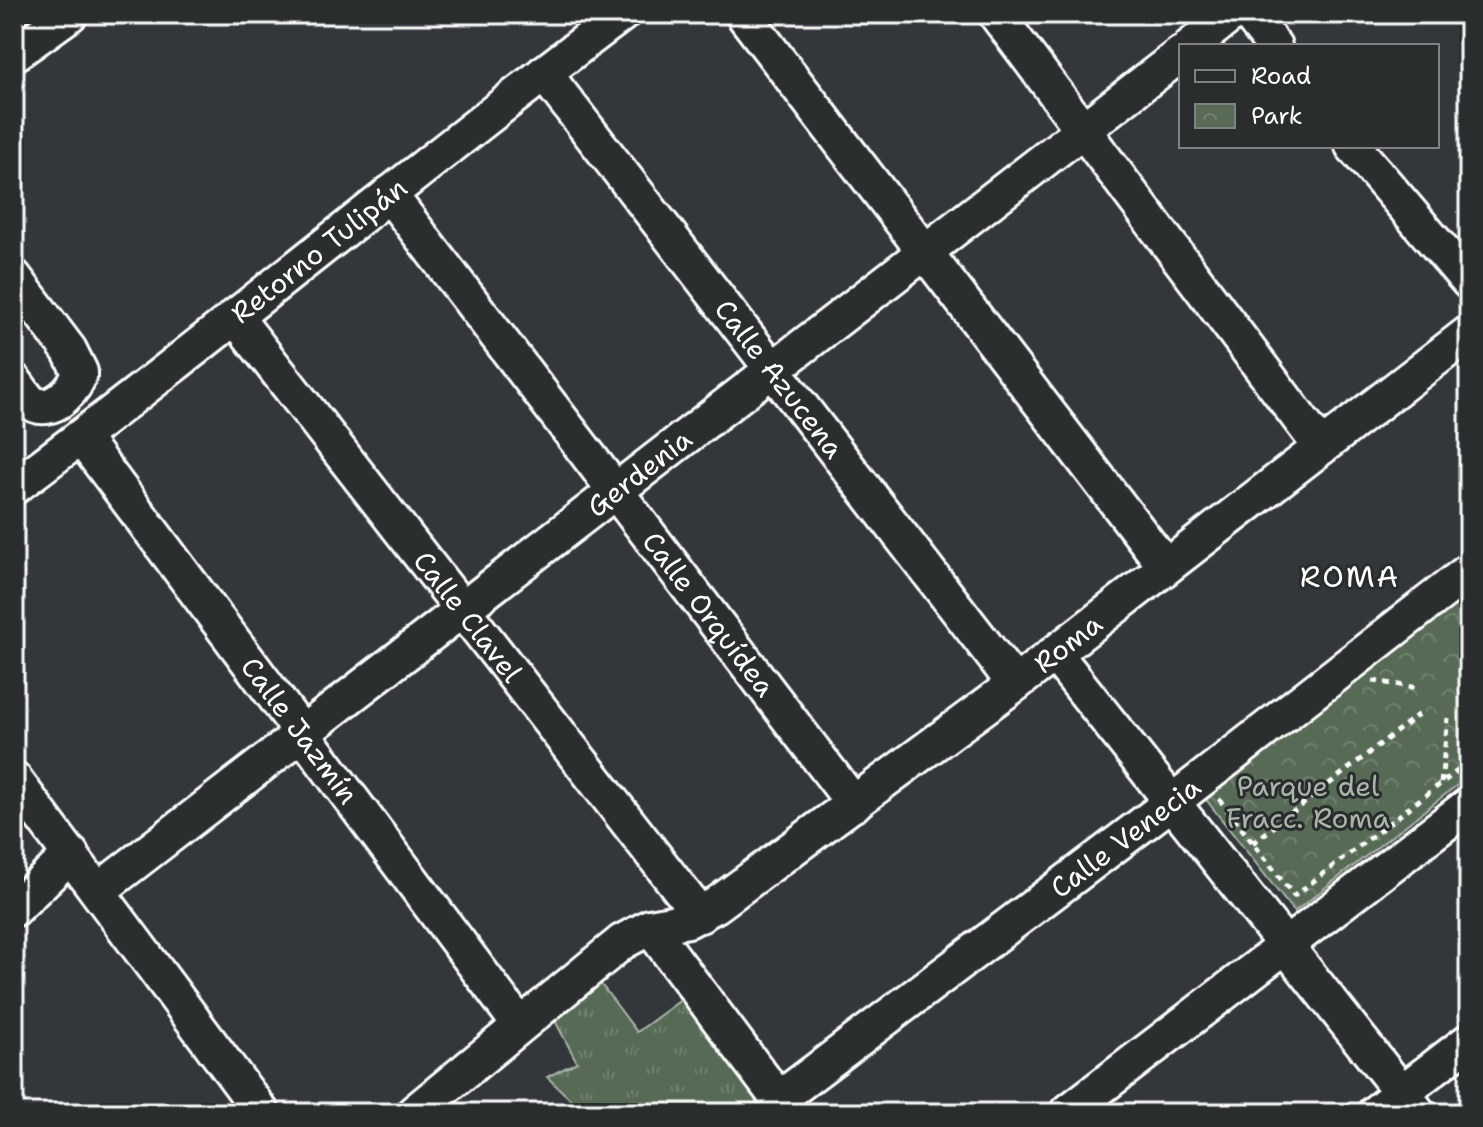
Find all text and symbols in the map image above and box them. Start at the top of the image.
legend [1179,44,1439,148]
text: Road [1251,60,1311,92]
text: Park [1251,100,1303,132]
street label: Retorno Tulipán [223,169,415,332]
street label: Calle Azucena [706,291,853,466]
street label: Gerdenia [579,420,700,525]
street label: Calle Orquídea [634,524,784,704]
street label: Calle Clavel [405,543,531,690]
district label: ROMA [1300,556,1400,597]
street label: Roma [1026,605,1110,682]
street label: Calle Jazmín [232,649,367,812]
park label: Parque del Fracc. Roma [1226,767,1390,837]
street label: Calle Venecia [1042,768,1208,907]

